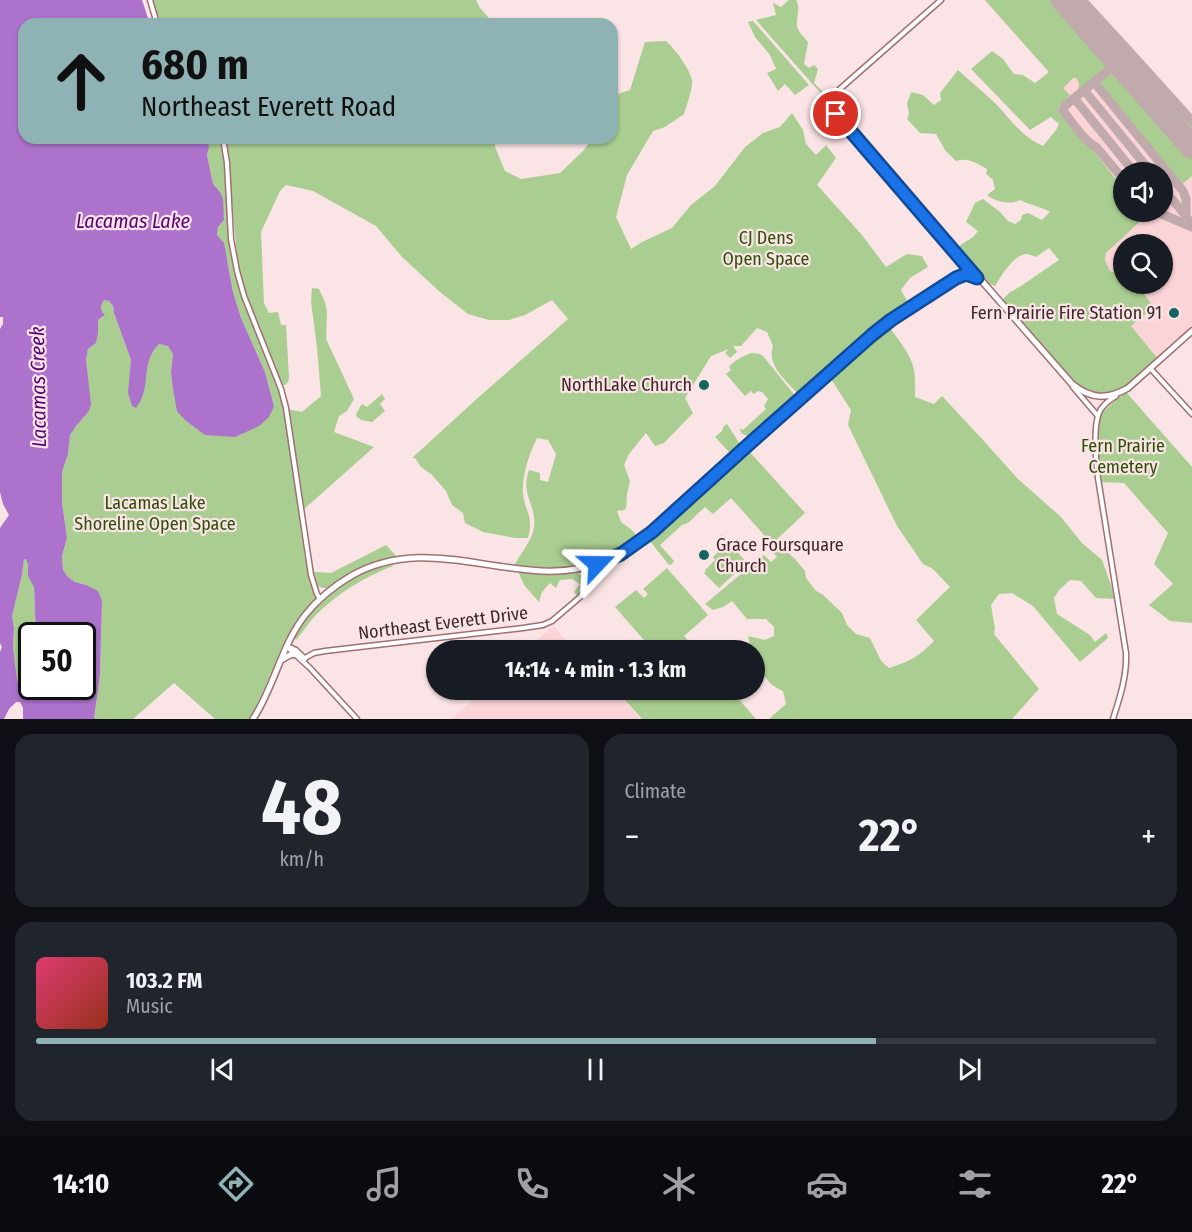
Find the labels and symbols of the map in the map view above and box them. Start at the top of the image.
pin [810,88,861,139]
water label: Lacamas Lake [76,209,191,233]
park label: CJ Dens Open Space [723,227,810,270]
place label: Fern Prairie Fire Station 91 [970,302,1162,324]
marker: Fern Prairie Fire Station 91 [1167,306,1181,320]
water label: Lacamas Creek [25,326,51,448]
place label: NorthLake Church [561,374,692,396]
marker: NorthLake Church [697,378,711,392]
park label: Fern Prairie Cemetery [1081,435,1165,478]
park label: Lacamas Lake Shoreline Open Space [74,492,236,535]
position arrow [565,532,629,596]
place label: Grace Foursquare Church [716,534,844,577]
marker: Grace Foursquare Church [697,548,711,562]
street label: Northeast Everett Drive [357,602,529,644]
speed limit sign: 50 [18,622,96,700]

